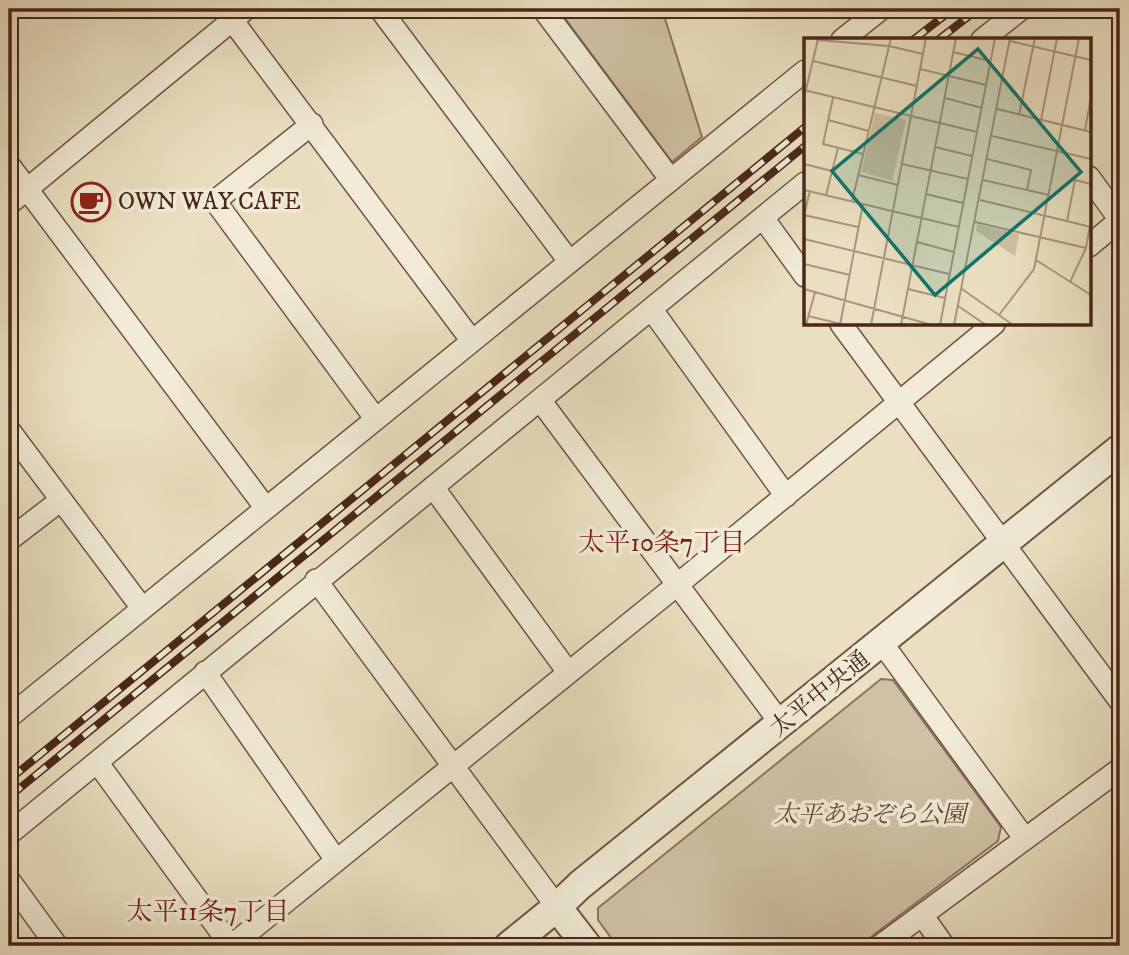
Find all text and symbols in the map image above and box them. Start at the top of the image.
inset map [804,38,1090,326]
cafe icon: OWN WAY CAFE [70,181,112,223]
place label: OWN WAY CAFE [118,187,301,217]
district label: 太平10条7丁目 [578,527,746,560]
street label: 太平中央通 [764,645,876,743]
park label: 太平あおぞら公園 [774,800,970,830]
district label: 太平11条7丁目 [127,896,289,929]

